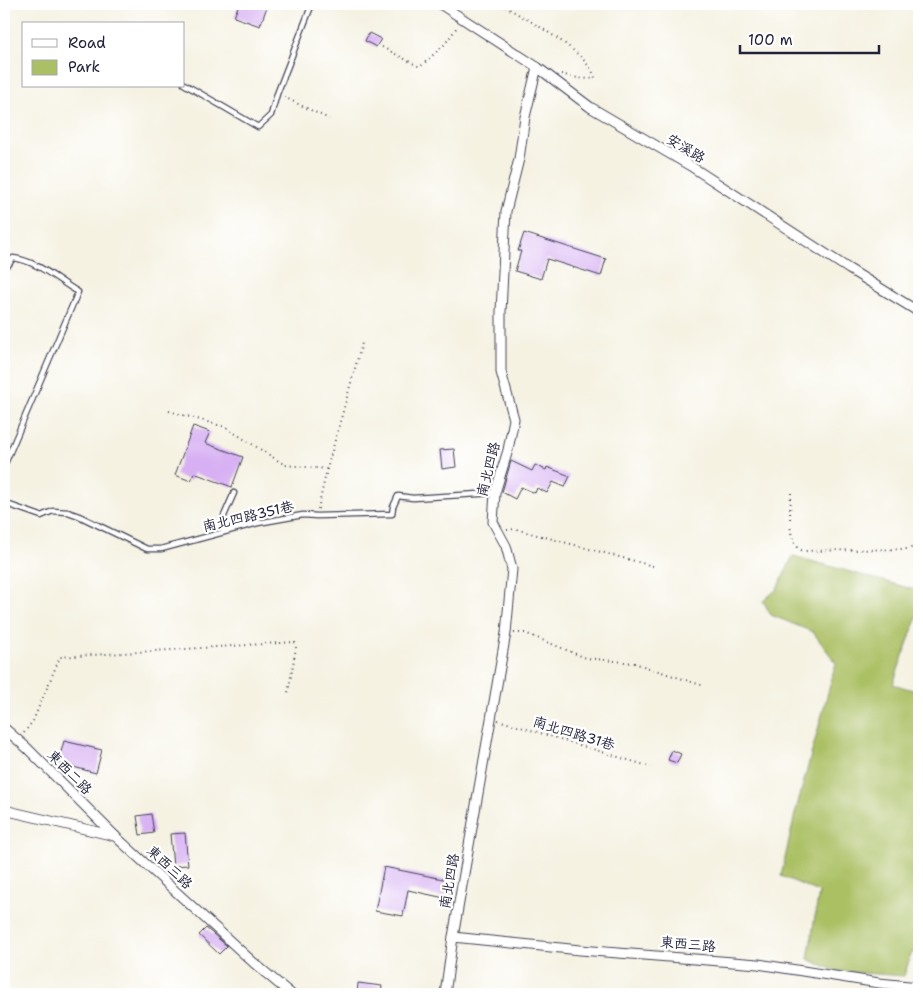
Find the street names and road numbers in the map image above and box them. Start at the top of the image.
street label: 安溪路 [663,129,709,167]
street label: 南北四路 [472,440,504,498]
street label: 南北四路351巷 [201,497,296,535]
street label: 南北四路31巷 [531,712,618,754]
street label: 東西二路 [44,746,96,798]
street label: 東西三路 [143,841,197,893]
street label: 南北四路 [435,852,463,910]
street label: 東西三路 [659,933,717,955]

